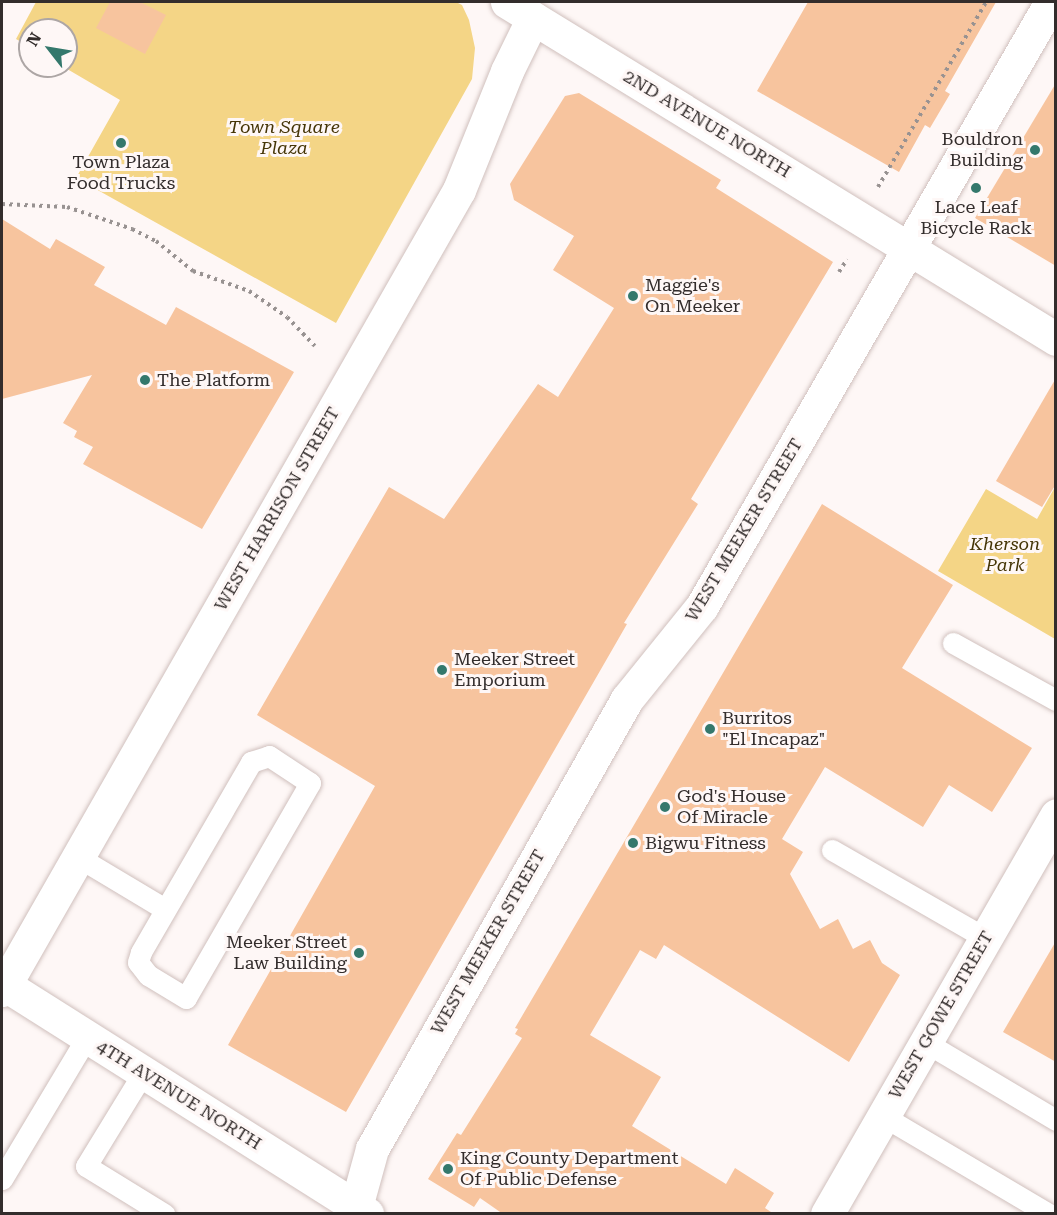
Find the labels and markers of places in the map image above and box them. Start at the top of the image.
place label: Bouldron Building [942,129,1023,172]
marker: Town Plaza Food Trucks [114,136,128,150]
marker: Bouldron Building [1028,143,1042,157]
place label: Town Plaza Food Trucks [67,152,175,195]
marker: Lace Leaf Bicycle Rack [969,181,983,195]
place label: Lace Leaf Bicycle Rack [920,197,1032,240]
place label: Maggie's On Meeker [645,275,740,318]
marker: Maggie's On Meeker [626,289,640,303]
place label: The Platform [157,369,270,391]
marker: The Platform [138,373,152,387]
place label: Meeker Street Emporium [454,649,575,692]
marker: Meeker Street Emporium [435,663,449,677]
place label: Burritos "El Incapaz" [722,708,825,750]
marker: Burritos "El Incapaz" [703,722,717,736]
place label: God's House Of Miracle [677,786,786,828]
marker: God's House Of Miracle [658,800,672,814]
place label: Bigwu Fitness [645,832,766,854]
marker: Bigwu Fitness [626,836,640,850]
place label: Meeker Street Law Building [226,932,347,974]
marker: Meeker Street Law Building [352,946,366,960]
place label: King County Department Of Public Defense [460,1148,678,1190]
marker: King County Department Of Public Defense [441,1162,455,1176]

